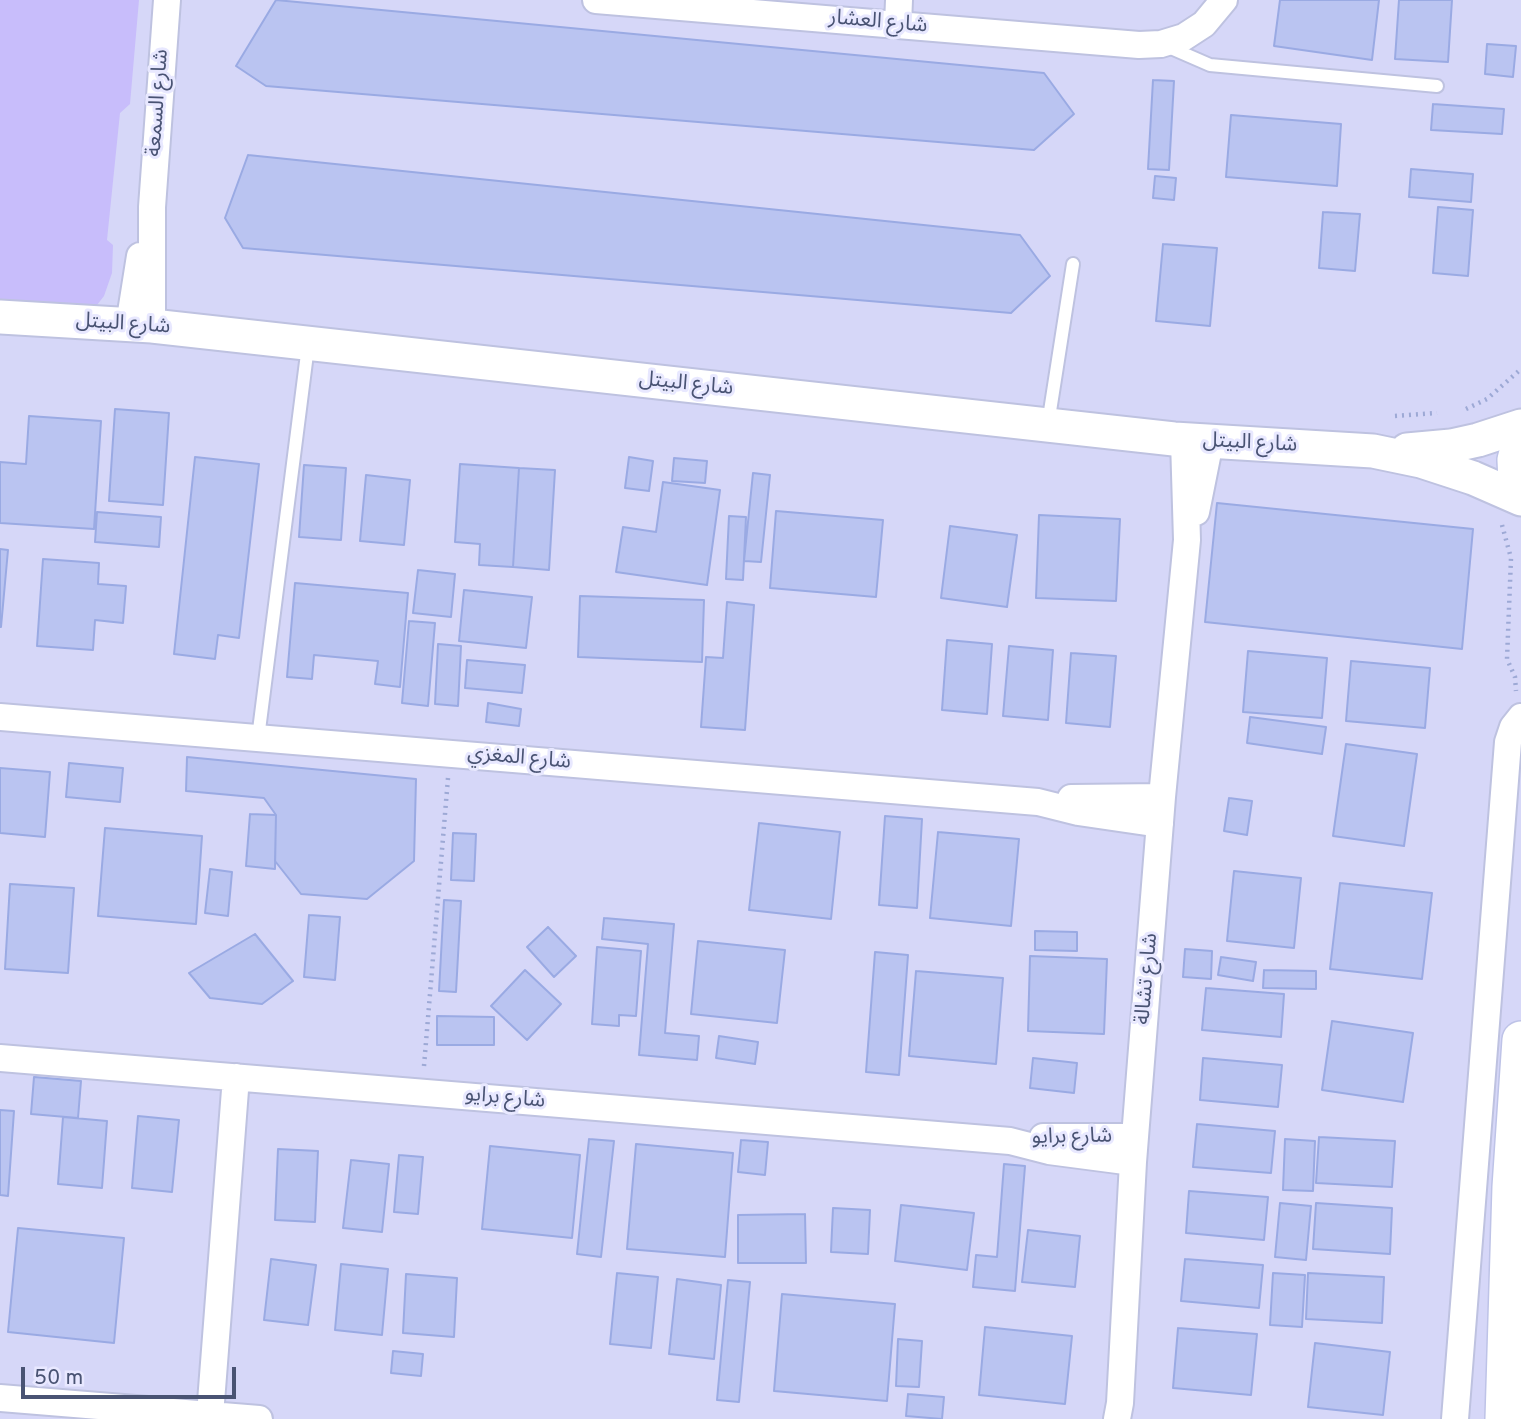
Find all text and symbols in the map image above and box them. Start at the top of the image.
street label: شارع العشار [828,6,928,40]
street label: شارع السمعة [143,49,175,157]
street label: شارع البيتل [75,309,171,341]
street label: شارع البيتل [638,368,734,402]
street label: شارع البيتل [1202,429,1298,459]
street label: شارع المغزي [466,742,572,776]
street label: شارع تشالة [1131,932,1165,1026]
street label: شارع برايو [464,1083,546,1115]
street label: شارع برايو [1032,1125,1112,1151]
scale bar [24,1352,240,1396]
text: 50 m [34,1365,83,1392]

